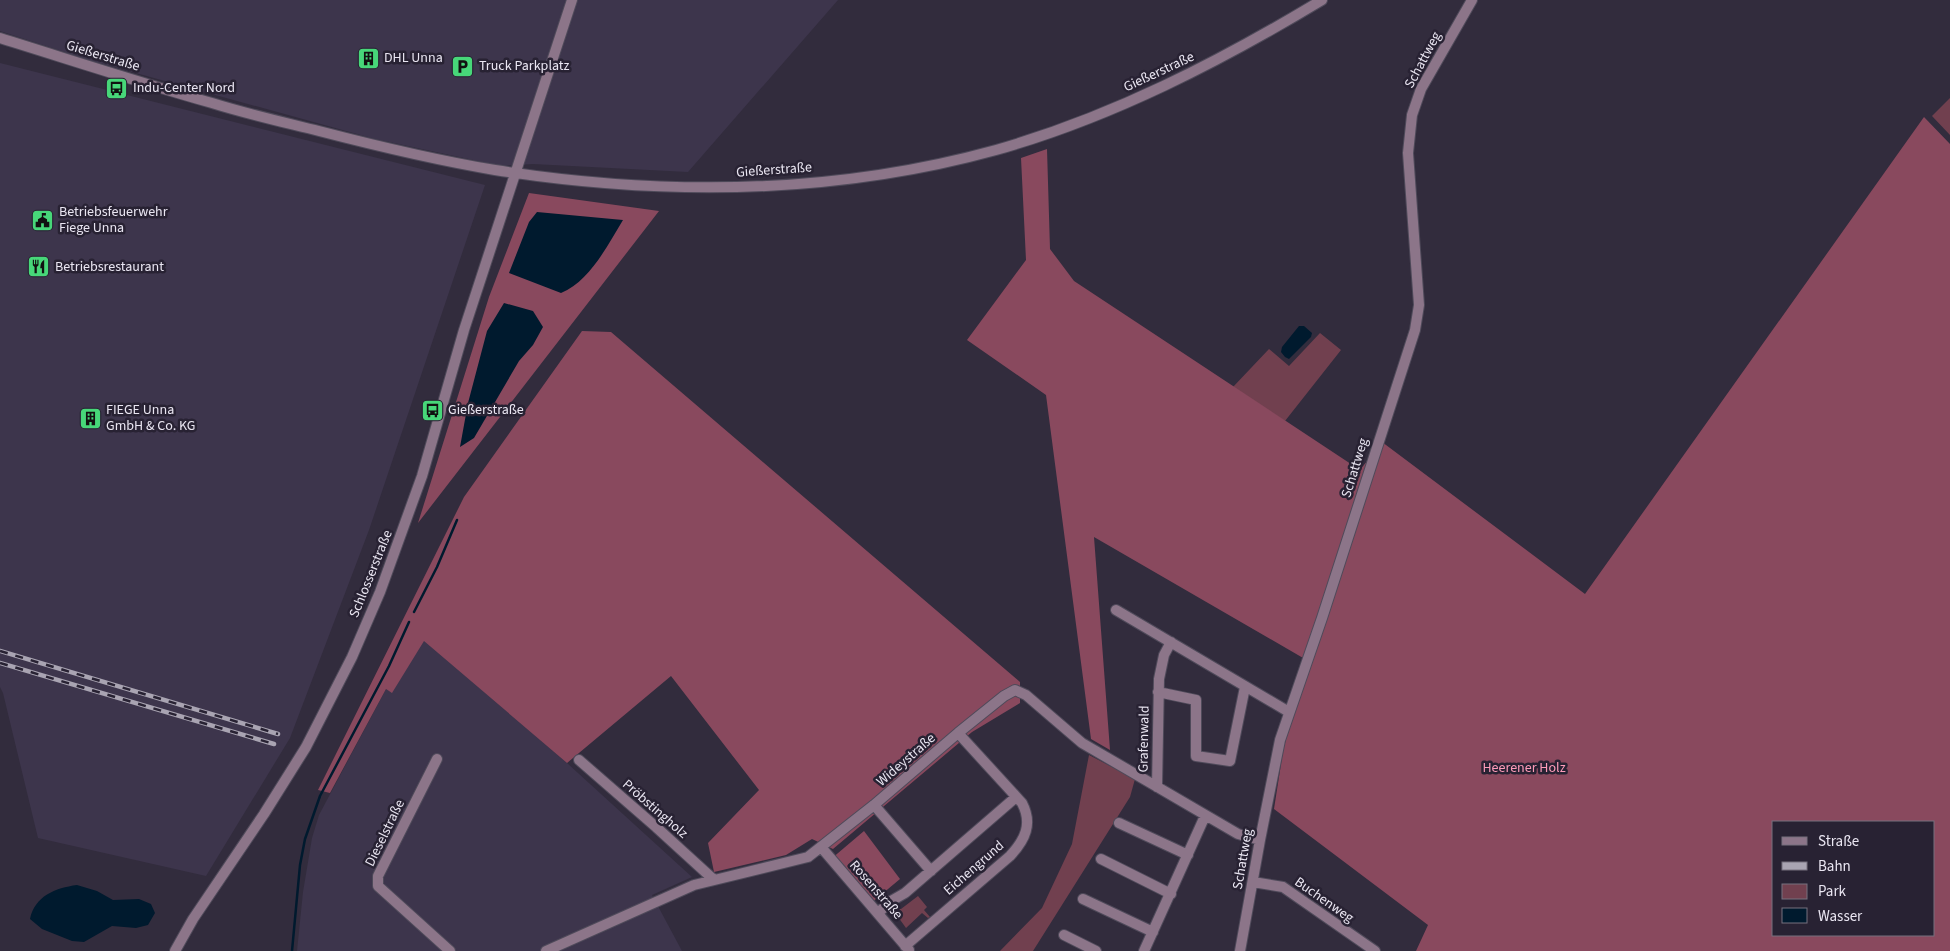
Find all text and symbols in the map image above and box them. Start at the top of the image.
street label: Schattweg [1400,28,1446,92]
street label: Gießerstraße [64,35,142,77]
building icon: DHL Unna [356,46,380,70]
street label: Gießerstraße [1120,47,1198,97]
place label: DHL Unna [384,48,443,68]
parking icon: Truck Parkplatz [451,54,475,78]
place label: Truck Parkplatz [479,56,570,76]
bus stop icon: Indu-Center Nord [105,76,129,100]
place label: Indu-Center Nord [133,78,235,98]
street label: Gießerstraße [736,157,813,183]
place label: Betriebsfeuerwehr Fiege Unna [59,202,168,238]
public building icon: Betriebsfeuerwehr Fiege Unna [31,208,55,232]
restaurant icon: Betriebsrestaurant [27,255,51,279]
place label: Betriebsrestaurant [55,257,164,277]
bus stop icon: Gießerstraße [420,398,444,422]
place label: FIEGE Unna GmbH & Co. KG [106,400,195,436]
place label: Gießerstraße [448,400,524,420]
building icon: FIEGE Unna GmbH & Co. KG [78,406,102,430]
street label: Schattweg [1336,436,1374,500]
street label: Schlosserstraße [344,527,398,621]
street label: Grafenwald [1133,705,1155,773]
street label: Wideystraße [872,729,940,791]
park label: Heerener Holz [1482,758,1566,778]
street label: Pröbstingholz [618,775,692,843]
street label: Dieselstraße [360,796,410,870]
legend [1772,821,1935,936]
street label: Schattweg [1228,827,1258,891]
text: Straße [1818,831,1859,852]
street label: Eichengrund [939,836,1009,900]
street label: Rosenstraße [845,856,907,924]
text: Bahn [1818,856,1851,877]
street label: Buchenweg [1290,872,1358,928]
text: Park [1818,881,1847,902]
text: Wasser [1818,906,1863,927]

